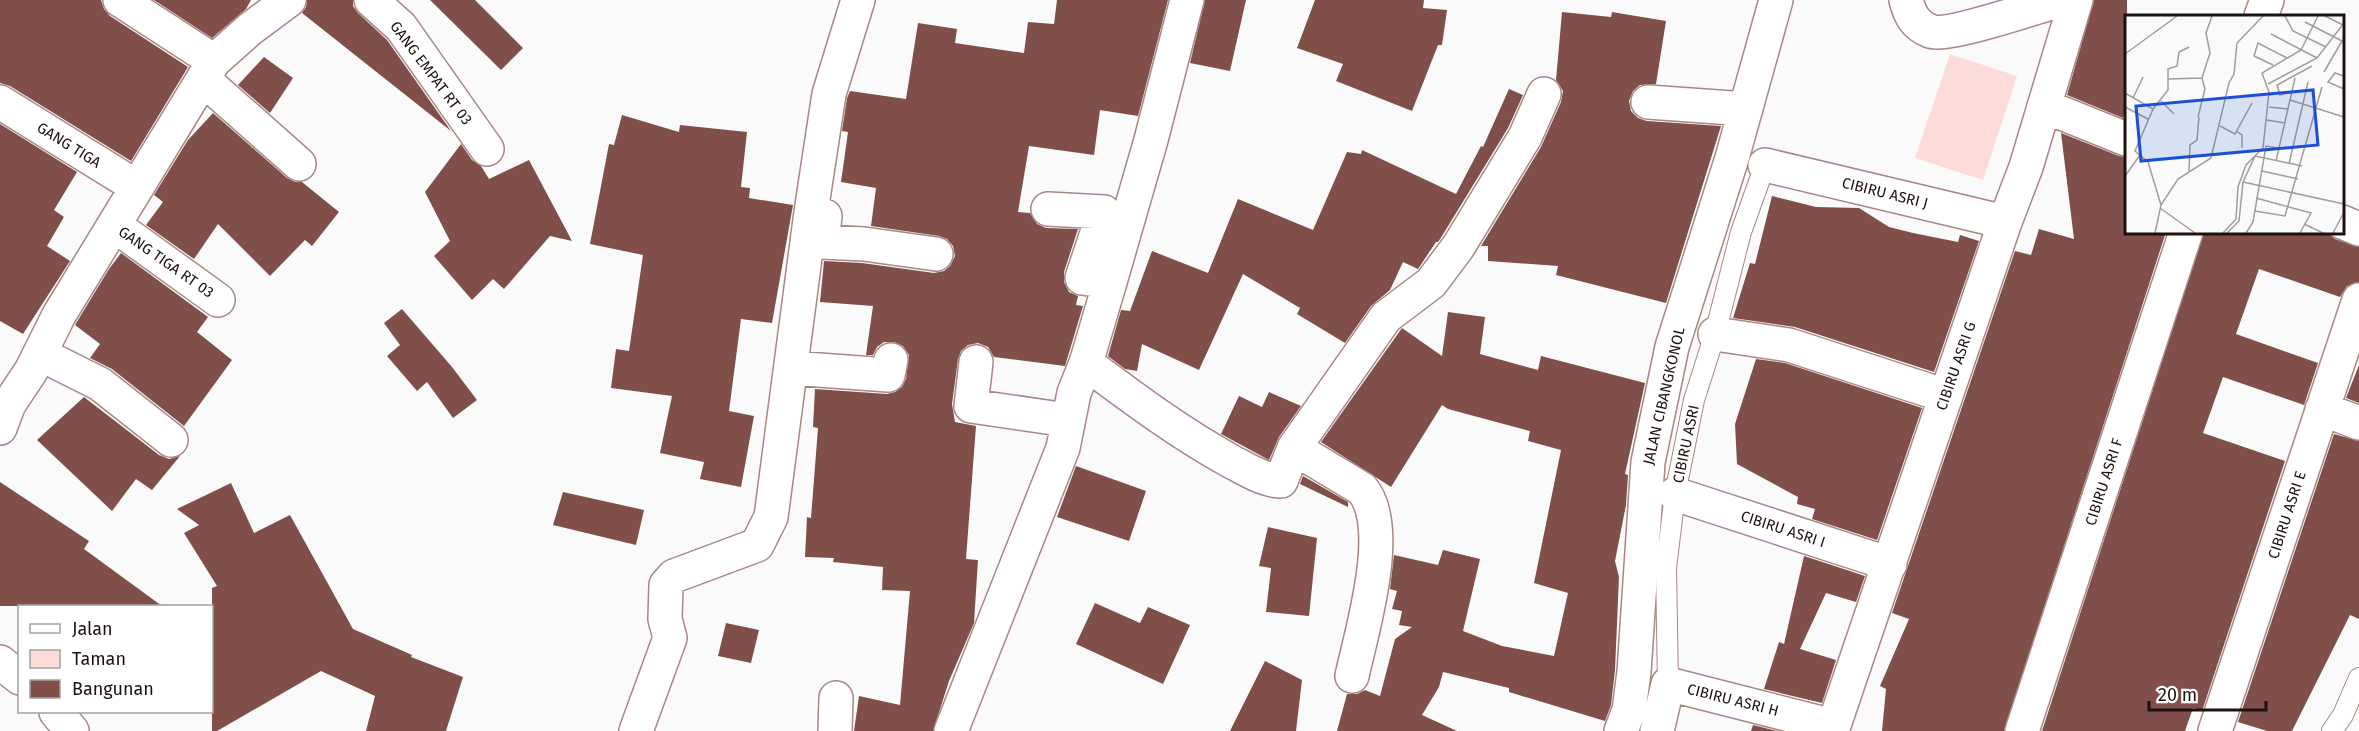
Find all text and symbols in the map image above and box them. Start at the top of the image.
inset map [2125,15,2344,234]
street label: GANG EMPAT RT 03 [386,18,476,128]
street label: GANG TIGA [34,118,105,172]
street label: CIBIRU ASRI J [1840,174,1930,212]
street label: GANG TIGA RT 03 [115,222,217,302]
street label: CIBIRU ASRI G [1932,319,1980,413]
street label: JALAN CIBANGKONOL [1639,325,1689,467]
street label: CIBIRU ASRI [1669,403,1703,485]
street label: CIBIRU ASRI F [2081,436,2127,528]
street label: CIBIRU ASRI E [2264,469,2310,561]
street label: CIBIRU ASRI I [1738,507,1828,551]
legend [18,605,213,713]
text: Jalan [72,618,113,640]
text: Taman [72,648,126,670]
scale bar [2149,674,2266,712]
text: Bangunan [72,678,154,700]
street label: CIBIRU ASRI H [1685,680,1781,720]
text: 20 m [2158,684,2197,706]

